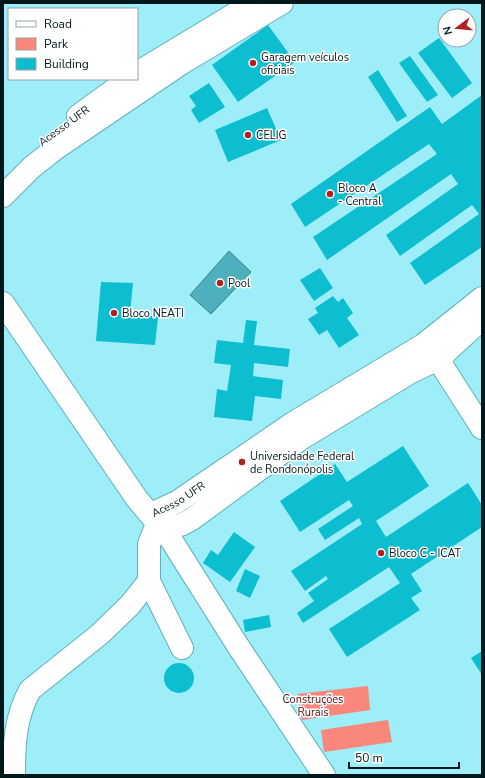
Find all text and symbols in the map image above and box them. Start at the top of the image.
legend [8,8,138,80]
north arrow [437,8,477,48]
text: Road [44,16,72,32]
text: N [440,25,456,37]
text: Park [44,36,69,52]
place label: Garagem veículos oficiais [261,50,349,78]
text: Building [44,56,89,72]
marker: Garagem veículos oficiais [248,58,258,68]
street label: Acesso UFR [35,102,93,150]
place label: CELIG [256,128,287,143]
marker: CELIG [243,130,253,140]
place label: Bloco A - Central [338,181,382,209]
marker: Bloco A - Central [325,189,335,199]
place label: Pool [228,276,251,291]
marker: Pool [215,278,225,288]
place label: Bloco NEATI [122,306,184,321]
marker: Bloco NEATI [109,308,119,318]
place label: Universidade Federal de Rondonópolis [250,449,355,477]
marker: Universidade Federal de Rondonópolis [237,457,247,467]
street label: Acesso UFR [149,477,208,520]
place label: Bloco C - ICAT [389,546,462,561]
marker: Bloco C - ICAT [376,548,386,558]
park label: Construções Rurais [283,692,343,720]
scale bar [349,744,459,770]
text: 50 m [355,750,383,766]

